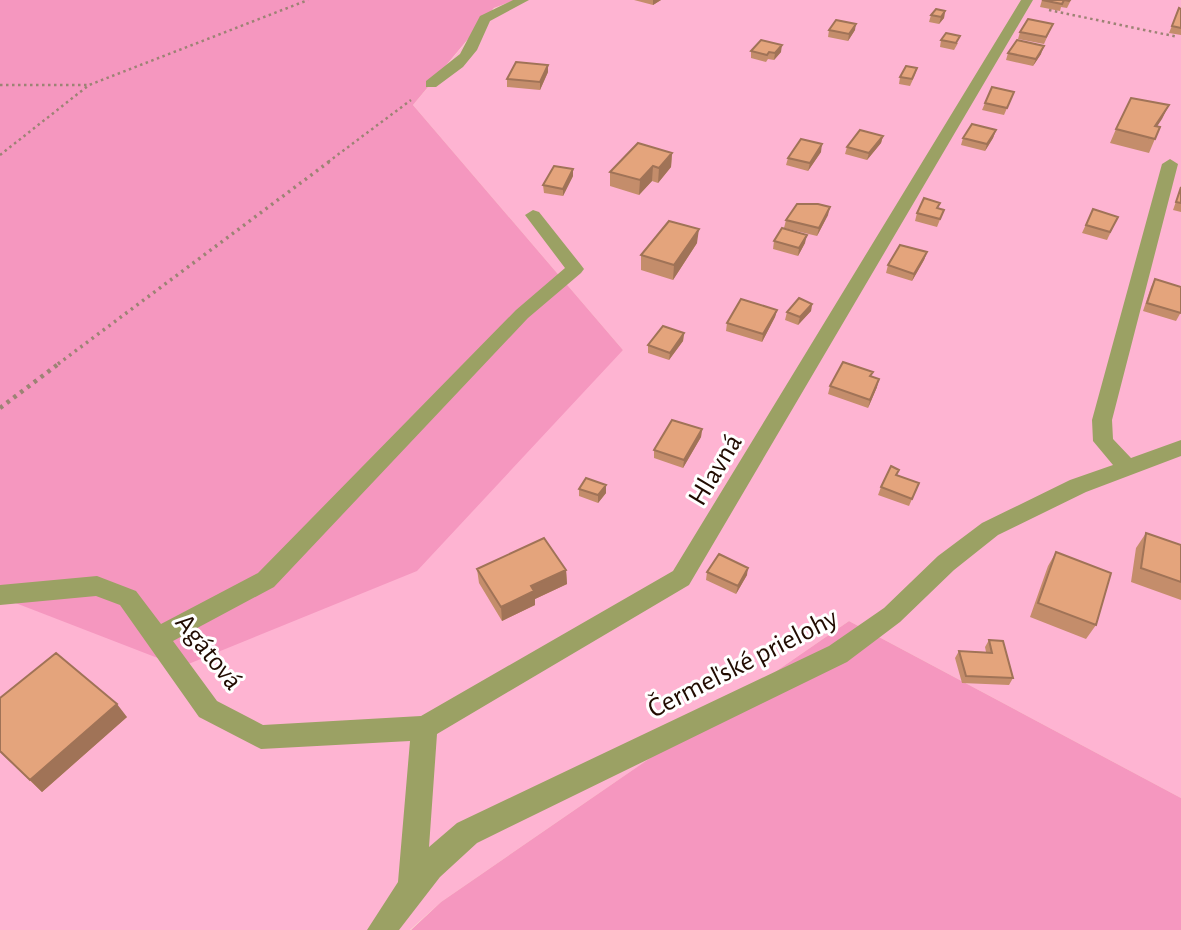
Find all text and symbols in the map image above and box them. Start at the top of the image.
street label: Hlavná [684,429,748,511]
street label: Čermeľské prielohy [643,602,842,724]
street label: Agátová [170,609,247,696]

